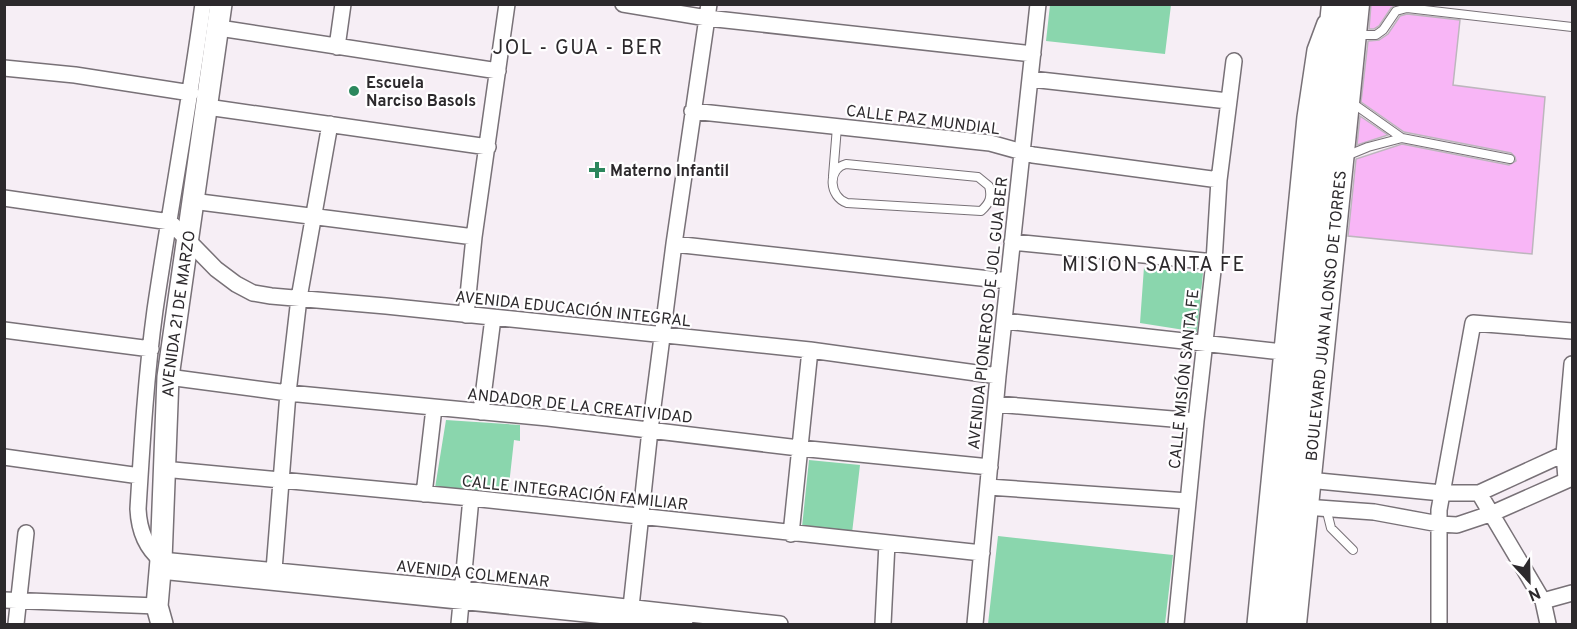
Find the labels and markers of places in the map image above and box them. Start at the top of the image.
place label: Escuela Narciso Basols [366,74,476,112]
marker: Escuela Narciso Basols [347,84,361,98]
marker: Materno Infantil [588,161,606,179]
place label: Materno Infantil [610,162,729,182]

